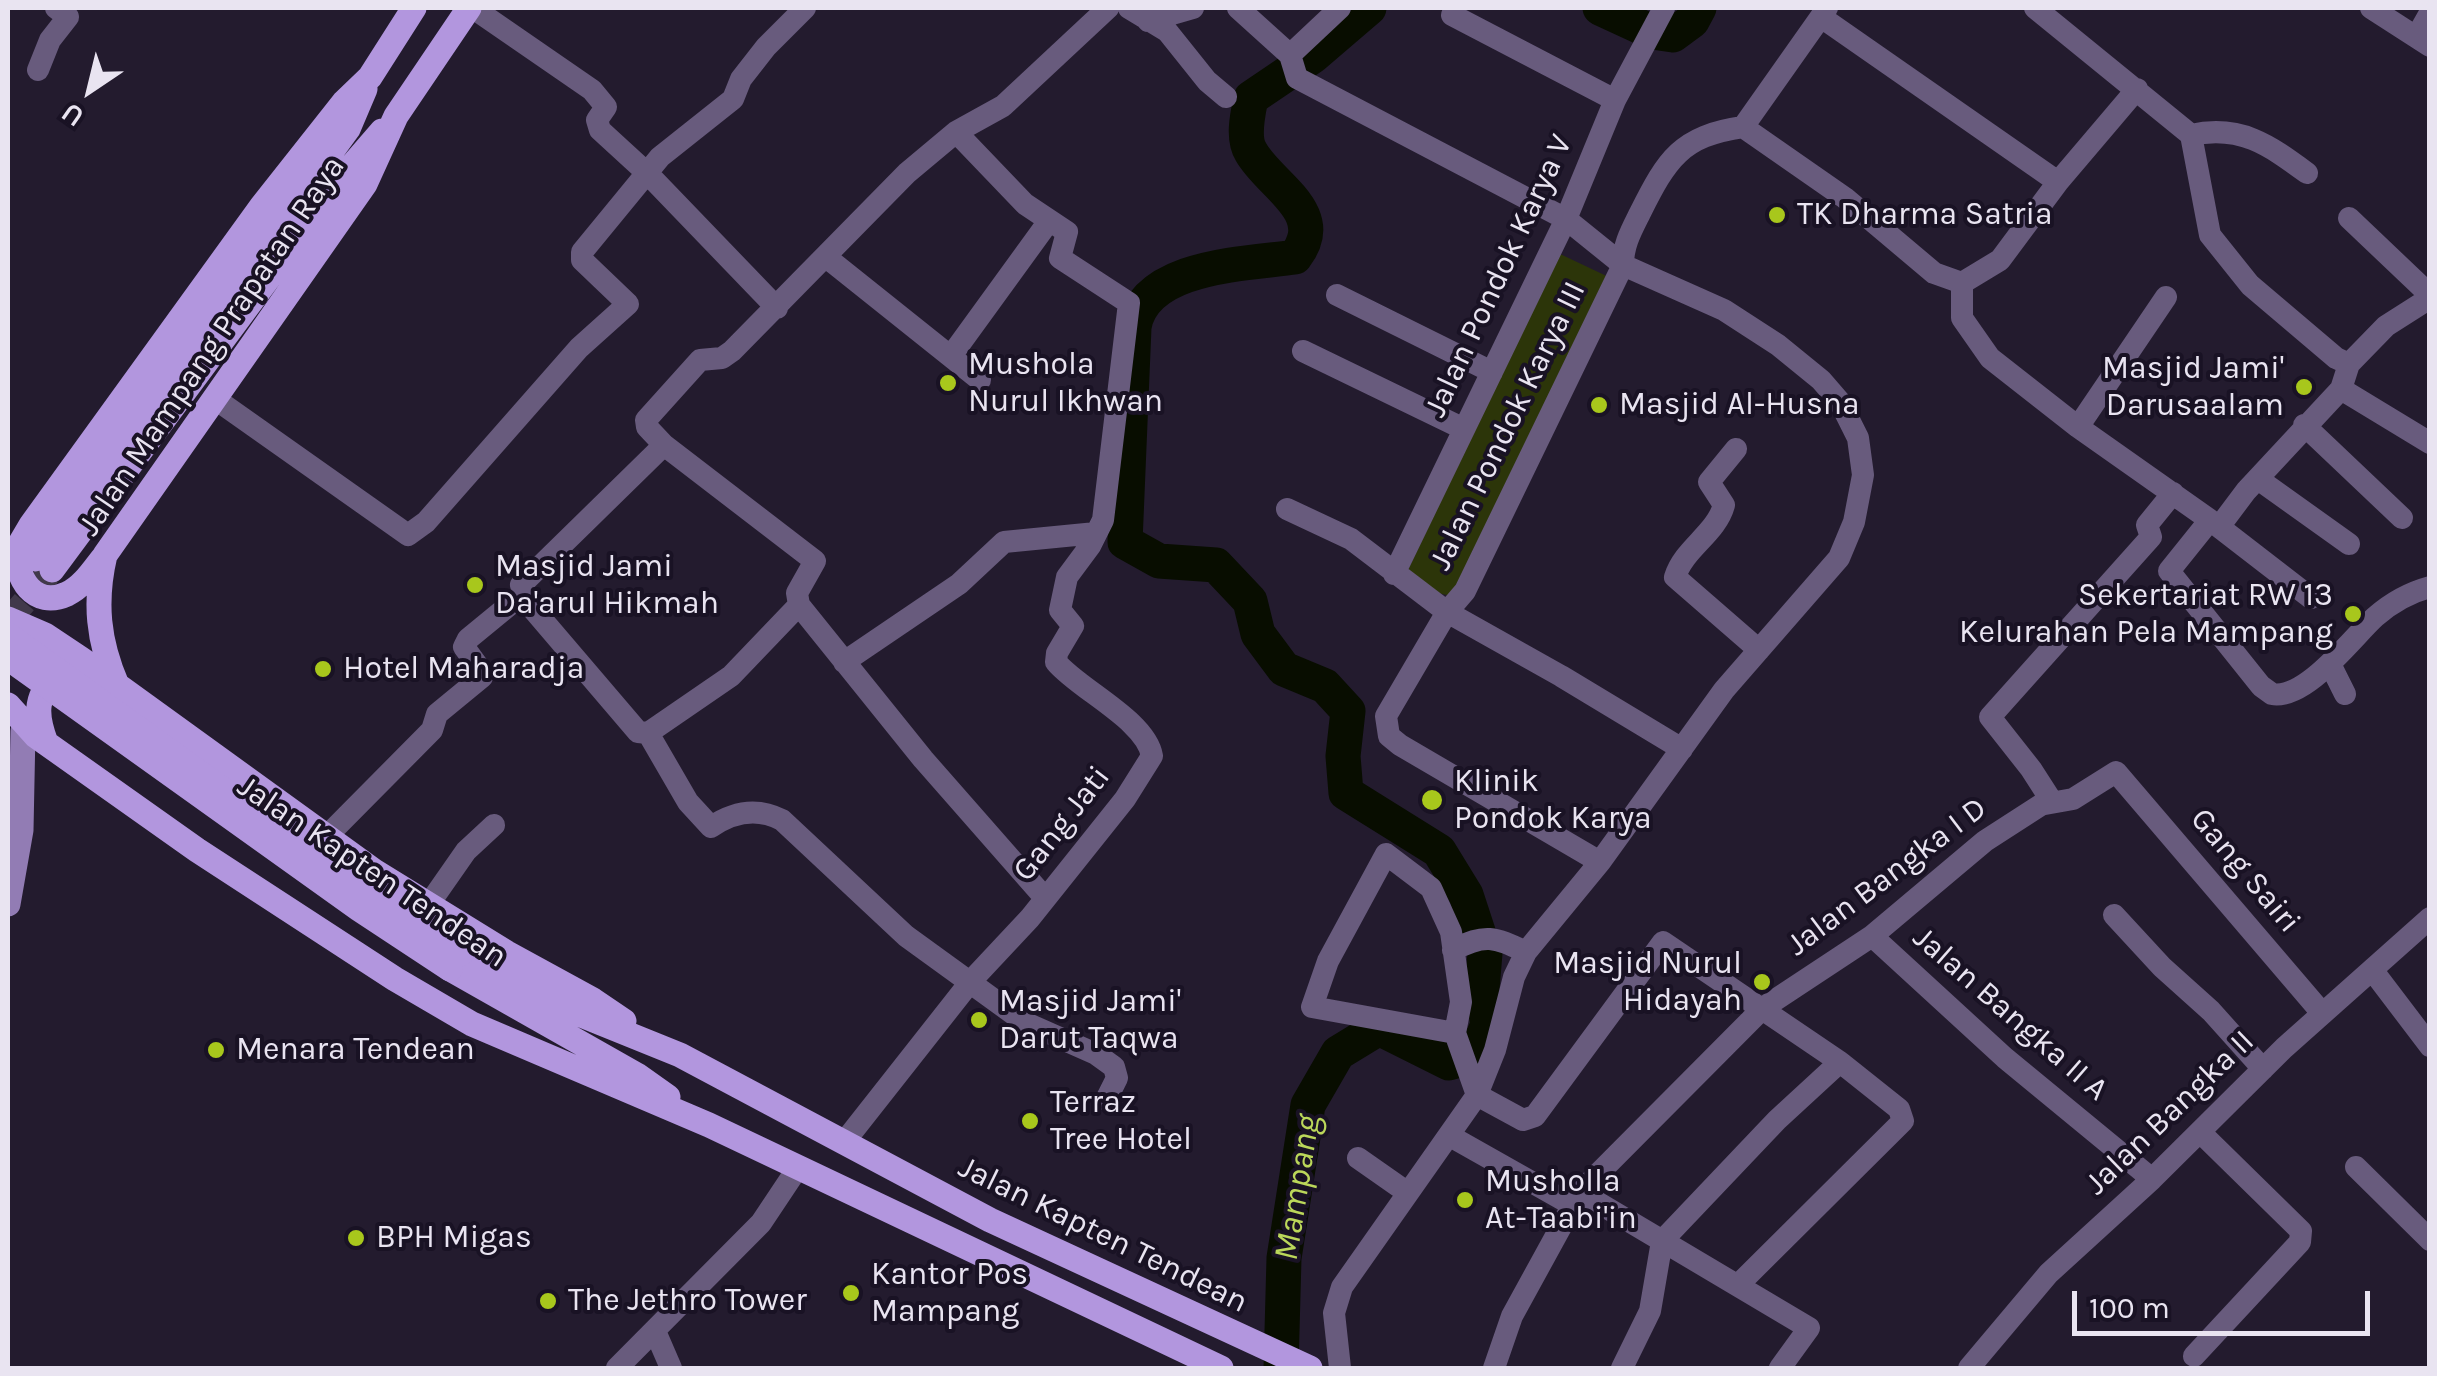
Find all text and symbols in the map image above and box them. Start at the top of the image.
north arrow [40,40,140,140]
text: U [55,96,90,134]
street label: Jalan Pondok Karya V [1417,129,1581,423]
street label: Jalan Mampang Prapatan Raya [70,149,354,543]
place label: TK Dharma Satria [1797,196,2053,234]
marker: TK Dharma Satria [1766,204,1788,226]
street label: Jalan Pondok Karya III [1421,275,1595,577]
place label: Mushola Nurul Ikhwan [968,346,1163,421]
place label: Masjid Jami' Darusaalam [2102,350,2284,425]
marker: Mushola Nurul Ikhwan [937,372,959,394]
marker: Masjid Jami' Darusaalam [2293,376,2315,398]
place label: Masjid Al-Husna [1619,386,1860,424]
marker: Masjid Al-Husna [1588,394,1610,416]
place label: Masjid Jami Da'arul Hikmah [495,548,719,623]
marker: Masjid Jami Da'arul Hikmah [464,574,486,596]
place label: Sekertariat RW 13 Kelurahan Pela Mampang [1959,577,2333,652]
marker: Sekertariat RW 13 Kelurahan Pela Mampang [2342,603,2364,625]
place label: Hotel Maharadja [343,650,584,688]
marker: Hotel Maharadja [312,658,334,680]
street label: Gang Jati [1005,759,1119,889]
place label: Klinik Pondok Karya [1454,763,1652,838]
street label: Jalan Kapten Tendean [230,767,514,977]
marker: Klinik Pondok Karya [1419,787,1445,813]
street label: Jalan Bangka I D [1780,790,1994,964]
street label: Gang Sairi [2182,801,2308,941]
street label: Jalan Bangka II A [1905,919,2115,1109]
place label: Masjid Nurul Hidayah [1553,945,1742,1020]
marker: Masjid Nurul Hidayah [1751,971,1773,993]
place label: Masjid Jami' Darut Taqwa [999,983,1181,1058]
marker: Masjid Jami' Darut Taqwa [968,1009,990,1031]
street label: Jalan Bangka II [2078,1023,2262,1203]
place label: Menara Tendean [236,1031,475,1069]
marker: Menara Tendean [205,1039,227,1061]
place label: Terraz Tree Hotel [1050,1084,1192,1159]
marker: Terraz Tree Hotel [1019,1110,1041,1132]
water label: Mampang [1266,1112,1330,1264]
street label: Jalan Kapten Tendean [952,1148,1254,1322]
place label: Musholla At-Taabi'in [1485,1163,1637,1238]
marker: Musholla At-Taabi'in [1454,1189,1476,1211]
place label: BPH Migas [376,1219,532,1257]
marker: BPH Migas [345,1227,367,1249]
place label: Kantor Pos Mampang [871,1256,1028,1331]
scale bar [2077,1271,2374,1333]
place label: The Jethro Tower [568,1282,807,1320]
marker: Kantor Pos Mampang [840,1282,862,1304]
marker: The Jethro Tower [537,1290,559,1312]
text: 100 m [2089,1290,2170,1326]

